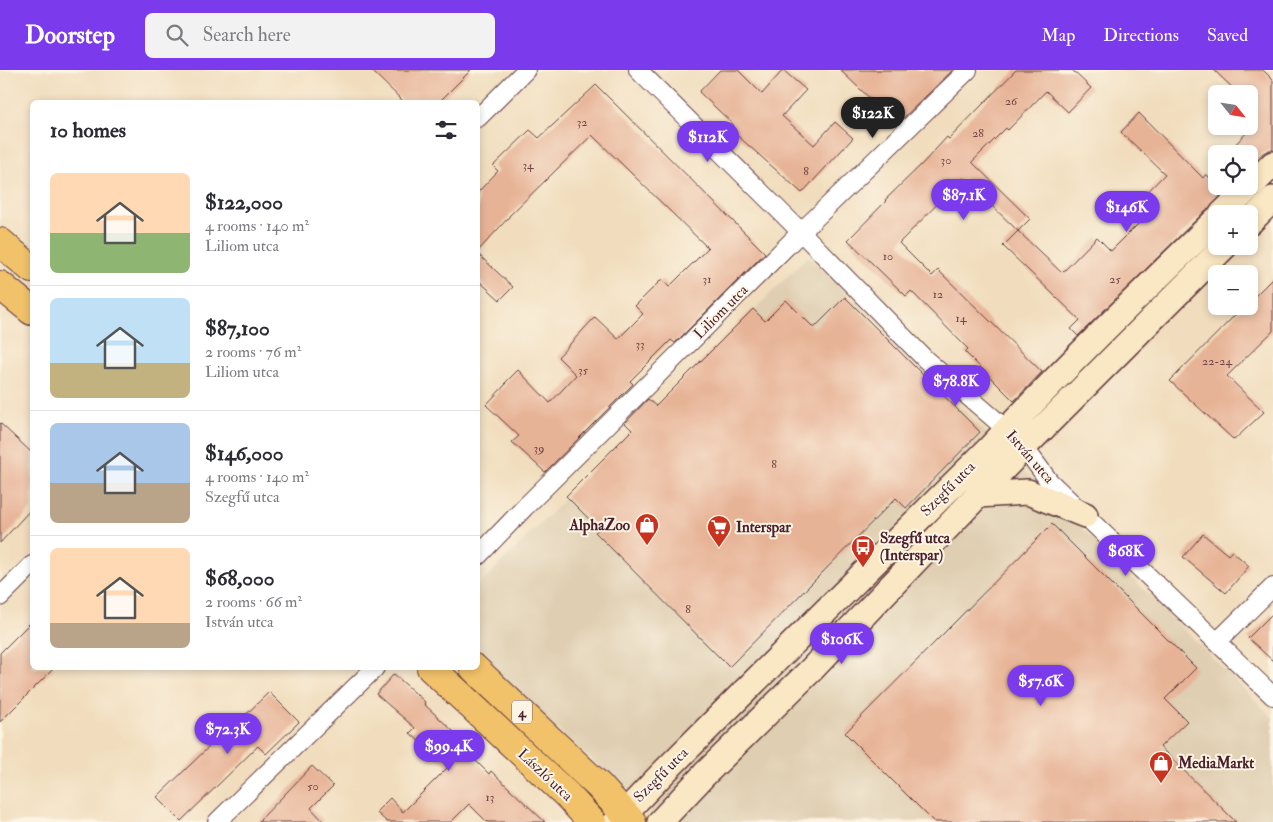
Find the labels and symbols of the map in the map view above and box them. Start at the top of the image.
north arrow [1208,85,1258,135]
house number: 26 [1005,94,1018,109]
pin: $122K [838,97,908,139]
house number: 32 [577,115,587,130]
pin: $112K [673,121,743,163]
house number: 28 [972,126,984,141]
house number: 30 [941,153,951,168]
house number: 34 [522,158,534,173]
house number: 8 [803,164,809,179]
pin: $87.1K [923,178,1005,221]
pin: $146K [1092,190,1162,233]
house number: 10 [883,249,893,264]
house number: 31 [703,272,711,287]
house number: 25 [1109,272,1121,287]
street label: Liliom utca [690,280,753,343]
house number: 12 [933,287,943,302]
house number: 14 [956,311,967,326]
house number: 33 [635,337,645,352]
house number: 22-24 [1202,354,1232,369]
house number: 35 [578,363,589,378]
pin: $78.8K [915,364,997,407]
street label: István utca [1002,427,1059,488]
house number: 39 [534,441,544,456]
house number: 8 [771,457,777,472]
street label: Szegfű utca [917,457,980,520]
shop icon: AlphaZoo [634,512,660,546]
supermarket icon: Interspar [706,514,732,548]
place label: AlphaZoo [568,516,631,536]
place label: Interspar [736,518,791,538]
place label: Szegfű utca (Interspar) [880,529,951,566]
bus stop icon: Szegfű utca (Interspar) [850,534,876,568]
pin: $68K [1096,534,1156,577]
house number: 8 [685,602,691,617]
pin: $106K [807,622,877,665]
pin: $57.6K [1000,664,1082,707]
road number: 4 [512,700,532,724]
pin: $72.3K [187,712,269,755]
pin: $99.4K [408,730,490,772]
street label: Szegfű utca [630,743,693,806]
street label: László utca [514,745,577,806]
shop icon: MediaMarkt [1148,750,1174,784]
place label: MediaMarkt [1177,754,1254,773]
house number: 50 [307,779,319,794]
house number: 13 [486,790,494,805]

